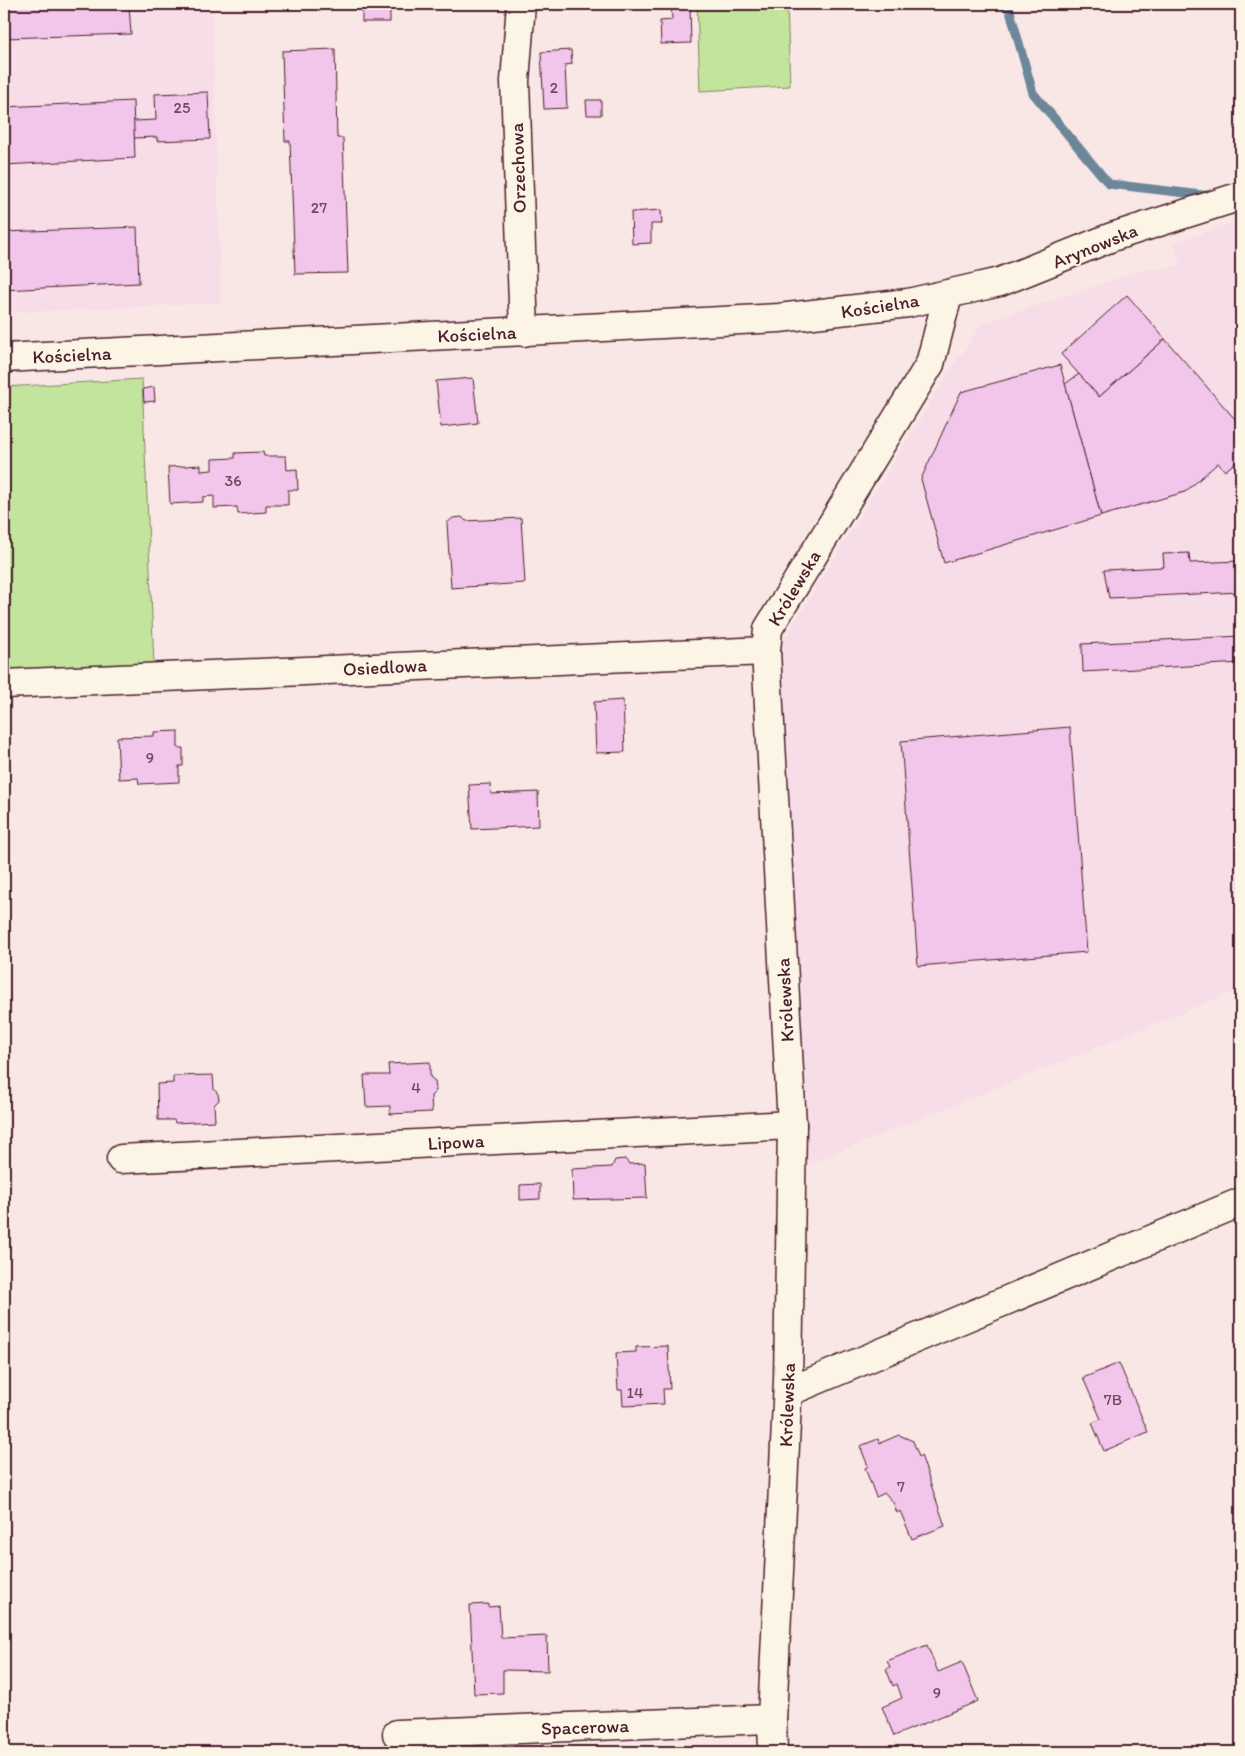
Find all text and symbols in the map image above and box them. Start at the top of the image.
house number: 2 [550,78,559,97]
house number: 25 [174,98,190,117]
street label: Orzechowa [505,122,531,214]
house number: 27 [311,198,327,217]
street label: Arynowska [1049,219,1141,273]
street label: Kościelna [839,288,921,324]
street label: Kościelna [437,320,517,348]
street label: Kościelna [32,341,112,369]
house number: 36 [224,471,242,490]
street label: Królewska [762,546,826,630]
street label: Osiedlowa [342,653,428,681]
house number: 9 [146,748,154,767]
street label: Królewska [771,957,799,1043]
house number: 4 [411,1078,421,1097]
street label: Lipowa [427,1129,485,1155]
street label: Królewska [774,1363,800,1447]
house number: 14 [626,1383,644,1402]
house number: 7B [1104,1390,1122,1409]
house number: 7 [897,1477,905,1496]
house number: 9 [933,1683,941,1702]
street label: Spacerowa [541,1714,630,1740]

